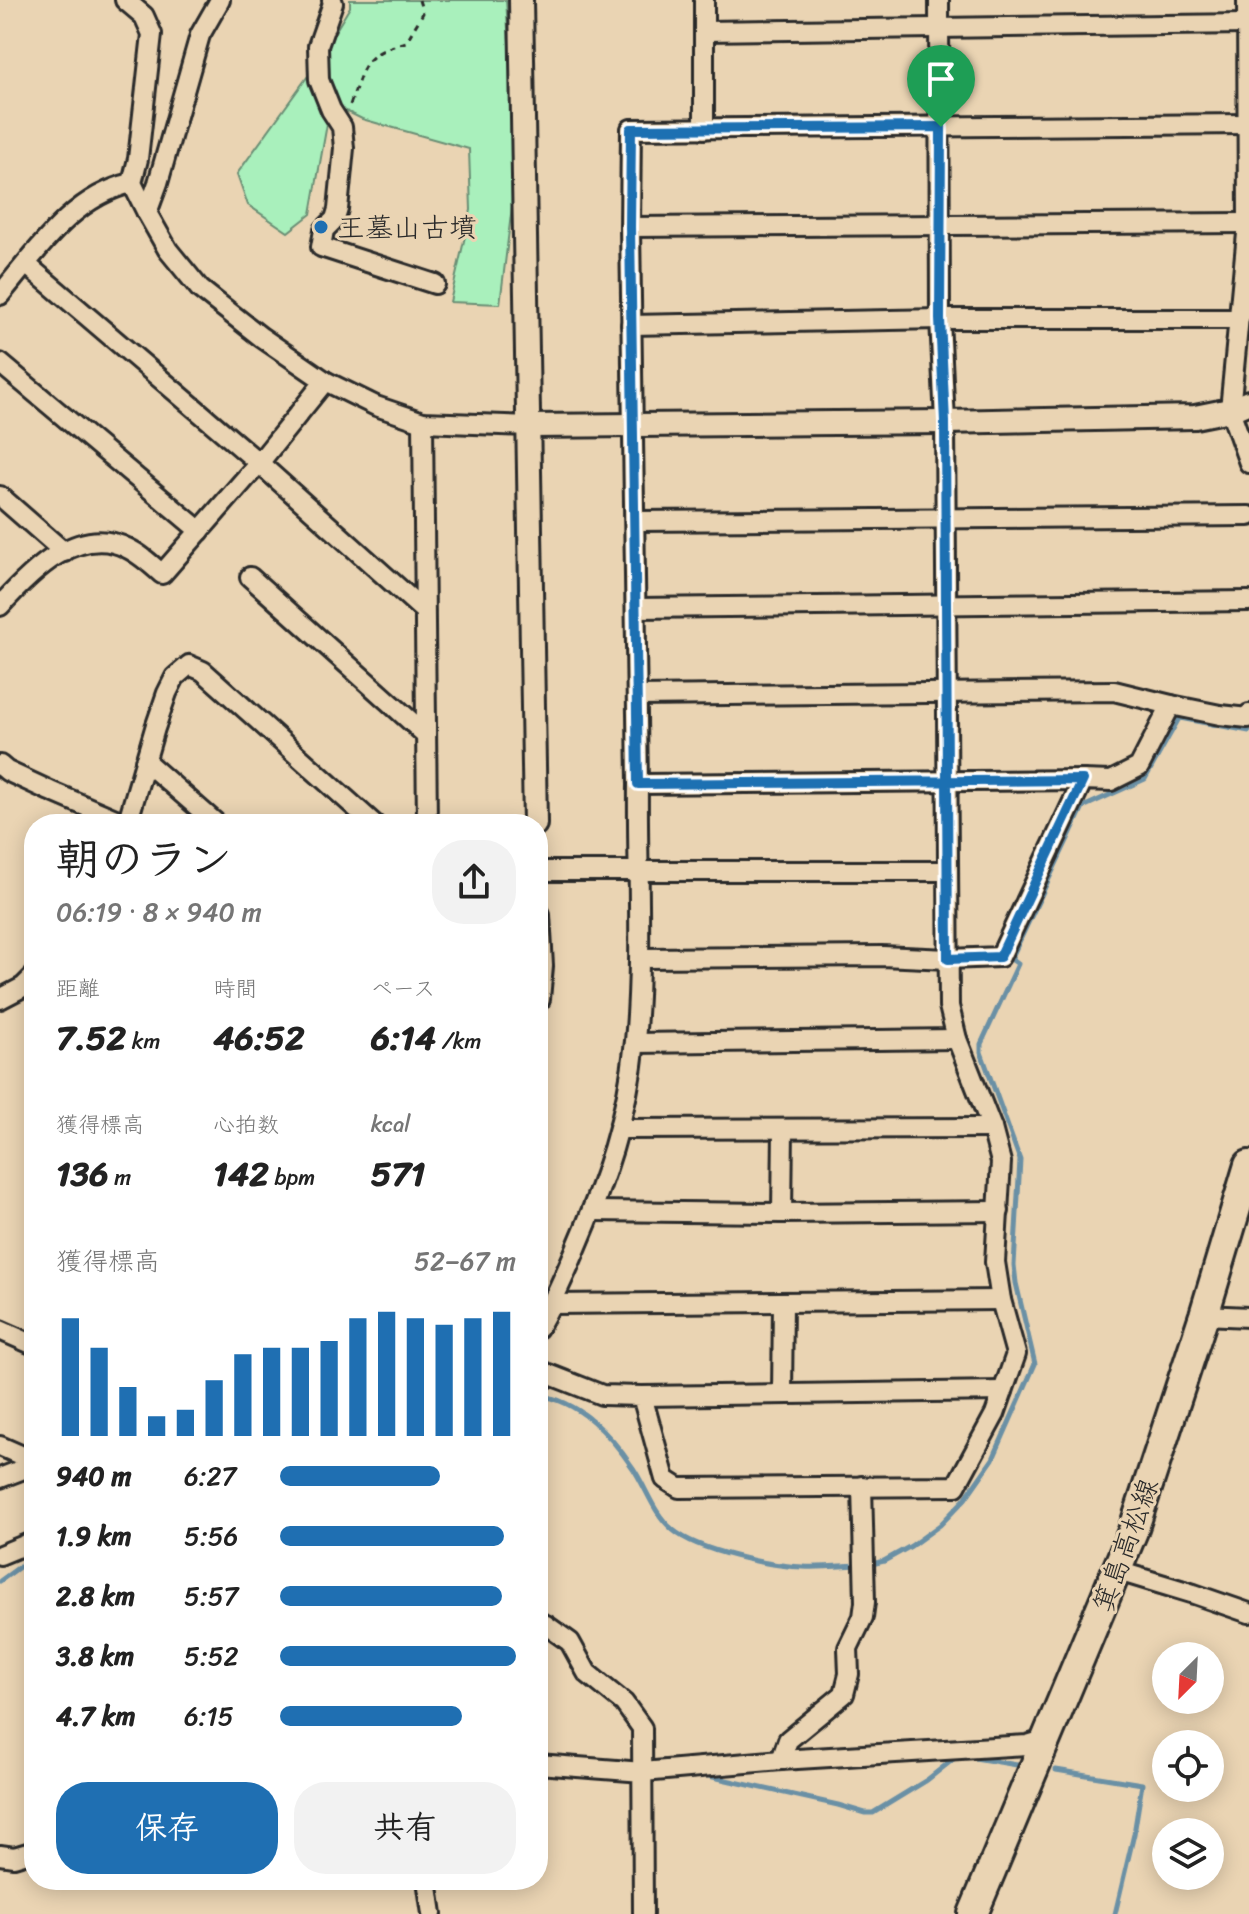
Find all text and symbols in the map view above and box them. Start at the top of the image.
pin [907,45,975,127]
icon: arrive [919,57,963,101]
place label: 王墓山古墳 [337,203,477,252]
marker: 王墓山古墳 [312,218,330,236]
text: 朝のラン [56,820,232,898]
button: share [432,840,516,924]
text: 06:19 · 8 × 940 m [56,889,262,935]
text: 距離 [56,969,100,1008]
text: 時間 [213,969,257,1008]
text: ペース [371,969,435,1008]
text: 7.52 [56,1008,126,1068]
text: 46:52 [213,1008,305,1068]
text: 6:14 [371,1008,436,1068]
text: km [126,1022,160,1061]
text: /km [436,1022,481,1061]
text: 獲得標高 [56,1105,144,1144]
text: 心拍数 [213,1105,279,1144]
text: kcal [371,1105,411,1144]
text: 136 [56,1144,109,1204]
text: 142 [213,1144,269,1204]
text: 571 [371,1144,425,1204]
text: m [109,1158,131,1197]
text: bpm [269,1158,315,1197]
text: 獲得標高 [56,1238,160,1284]
text: 52–67 m [414,1238,516,1284]
text: 940 m [56,1453,131,1499]
text: 6:27 [184,1453,236,1499]
street label: 箕島高松線 [1079,1471,1172,1619]
text: 1.9 km [56,1513,132,1559]
text: 5:56 [184,1513,238,1559]
text: 2.8 km [56,1573,135,1619]
text: 5:57 [184,1573,238,1619]
text: 3.8 km [56,1633,134,1679]
text: 5:52 [184,1633,239,1679]
north arrow [1152,1642,1224,1714]
map controls [1152,1642,1224,1890]
text: 4.7 km [56,1693,135,1739]
text: 6:15 [184,1693,234,1739]
button: locate [1152,1730,1224,1802]
button: 保存 [56,1782,278,1874]
button: 共有 [294,1782,516,1874]
button: layers [1152,1818,1224,1890]

